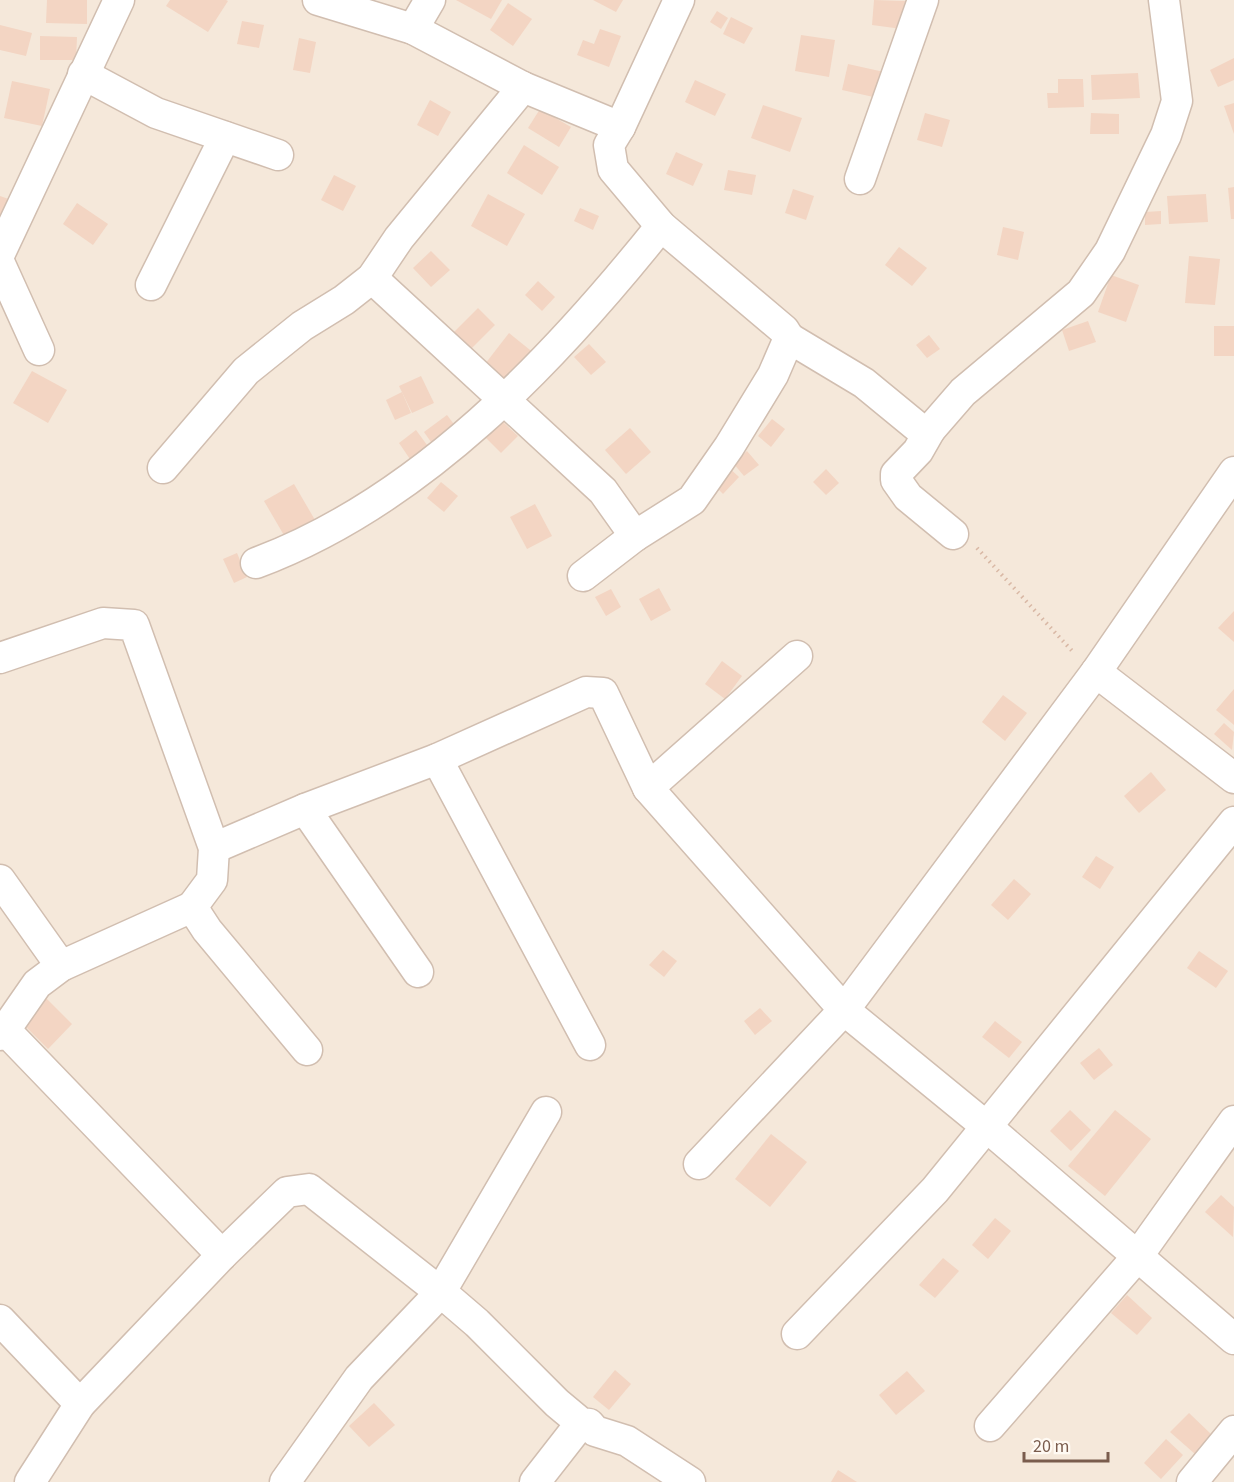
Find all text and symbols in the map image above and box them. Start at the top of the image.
scale bar [1024,1425,1108,1463]
text: 20 m [1033,1434,1069,1459]

